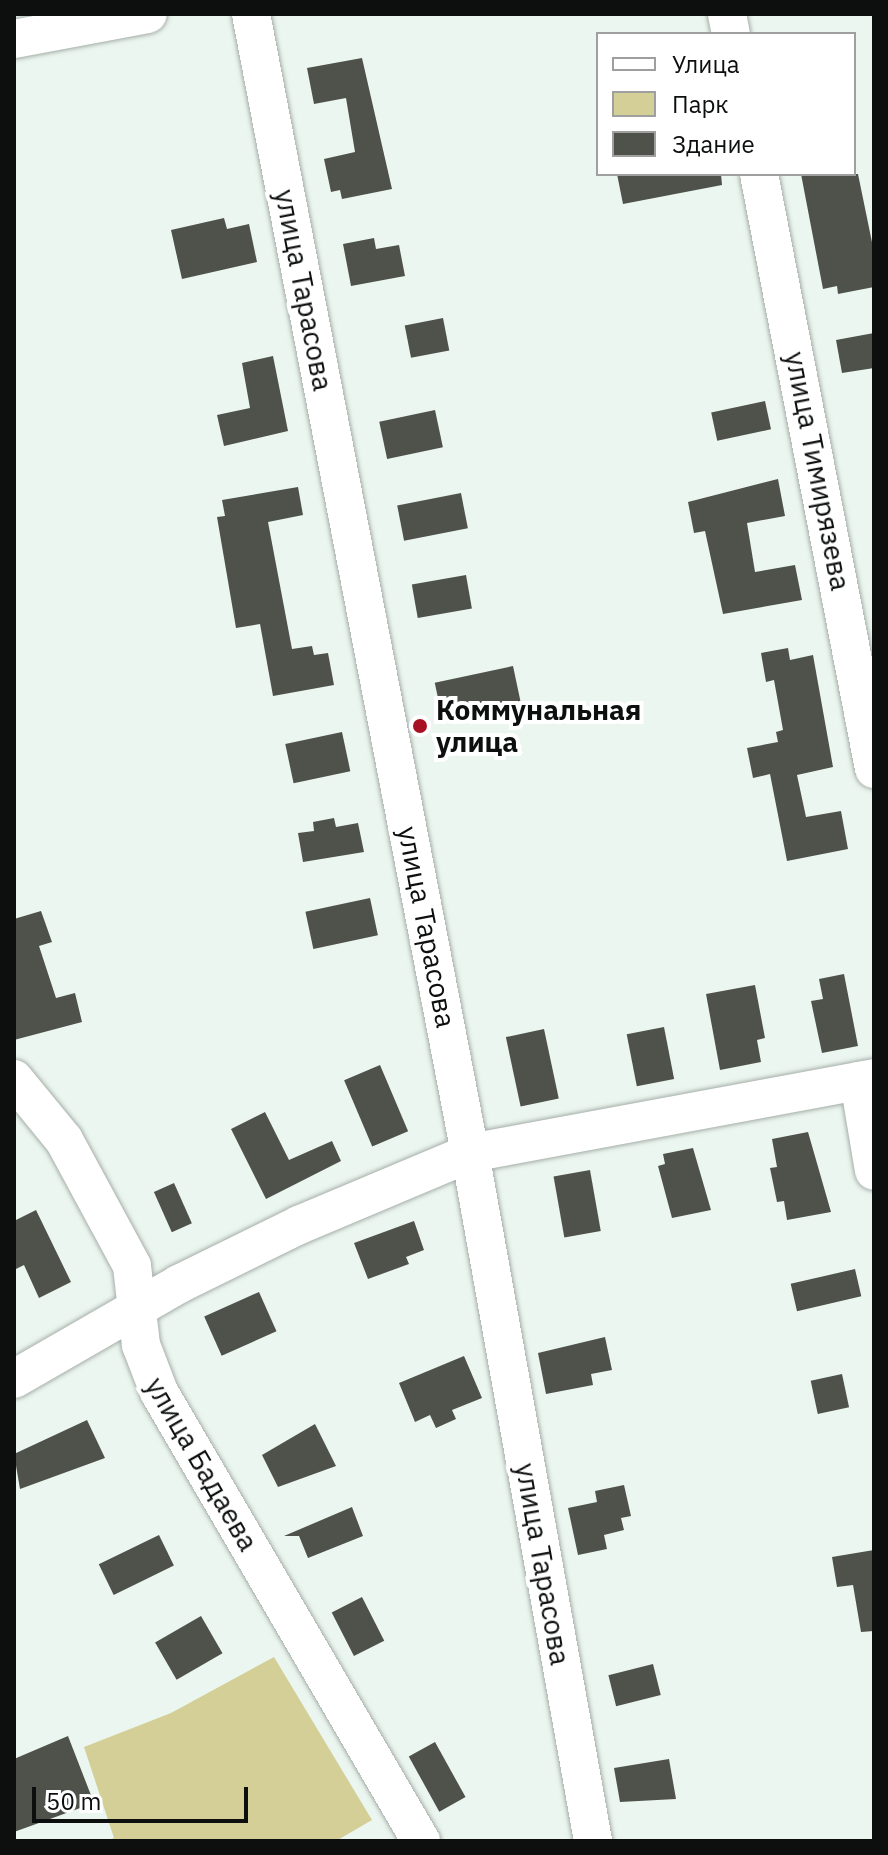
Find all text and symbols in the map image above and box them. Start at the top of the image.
legend [596,32,856,176]
text: Улица [672,48,740,80]
text: Парк [672,88,729,120]
text: Здание [672,128,755,160]
street label: улица Тарасова [268,186,340,394]
street label: улица Тимирязева [778,349,858,593]
place label: Коммунальная улица [436,693,641,759]
marker: Коммунальная улица [411,717,429,735]
street label: улица Тарасова [391,823,463,1031]
street label: улица Бадаева [139,1371,265,1557]
street label: улица Тарасова [509,1460,577,1668]
scale bar [36,1771,252,1821]
text: 50 m [46,1785,101,1817]

